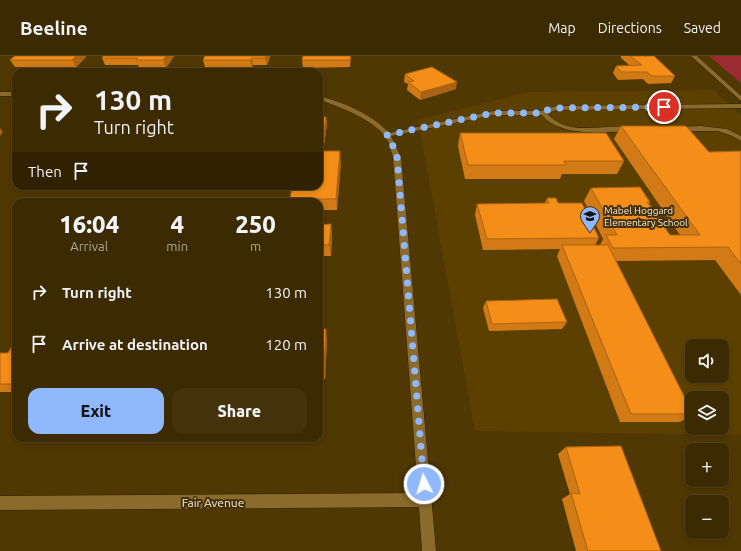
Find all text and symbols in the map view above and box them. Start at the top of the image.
text: Beeline [20,17,88,39]
text: Map [548,20,576,36]
text: Directions [598,20,662,36]
text: Saved [684,20,721,36]
icon: right [28,84,80,136]
text: 130 m [94,84,172,115]
pin [647,90,681,124]
icon: arrive [653,96,675,118]
text: Turn right [94,117,174,137]
icon: arrive [70,160,92,182]
text: Then [28,163,62,180]
school or university icon: Mabel Hoggard Elementary School [579,205,601,233]
place label: Mabel Hoggard Elementary School [604,205,688,228]
text: 16:04 [59,211,119,238]
text: 4 [170,211,184,238]
text: 250 [235,211,276,238]
text: Arrival [70,239,108,253]
text: min [166,239,188,253]
text: m [250,239,261,253]
icon: right [28,281,50,303]
text: Turn right [62,284,132,301]
text: 130 m [265,284,307,301]
icon: arrive [28,333,50,355]
text: Arrive at destination [62,336,208,353]
text: 120 m [265,336,307,353]
map controls [685,339,729,539]
button: sound [685,339,729,383]
button: Exit [28,388,164,434]
button: Share [172,388,307,434]
button: layers [685,391,729,435]
button: + [685,443,729,487]
position arrow [403,463,445,505]
button: − [685,495,729,539]
street label: Fair Avenue [182,496,244,509]

